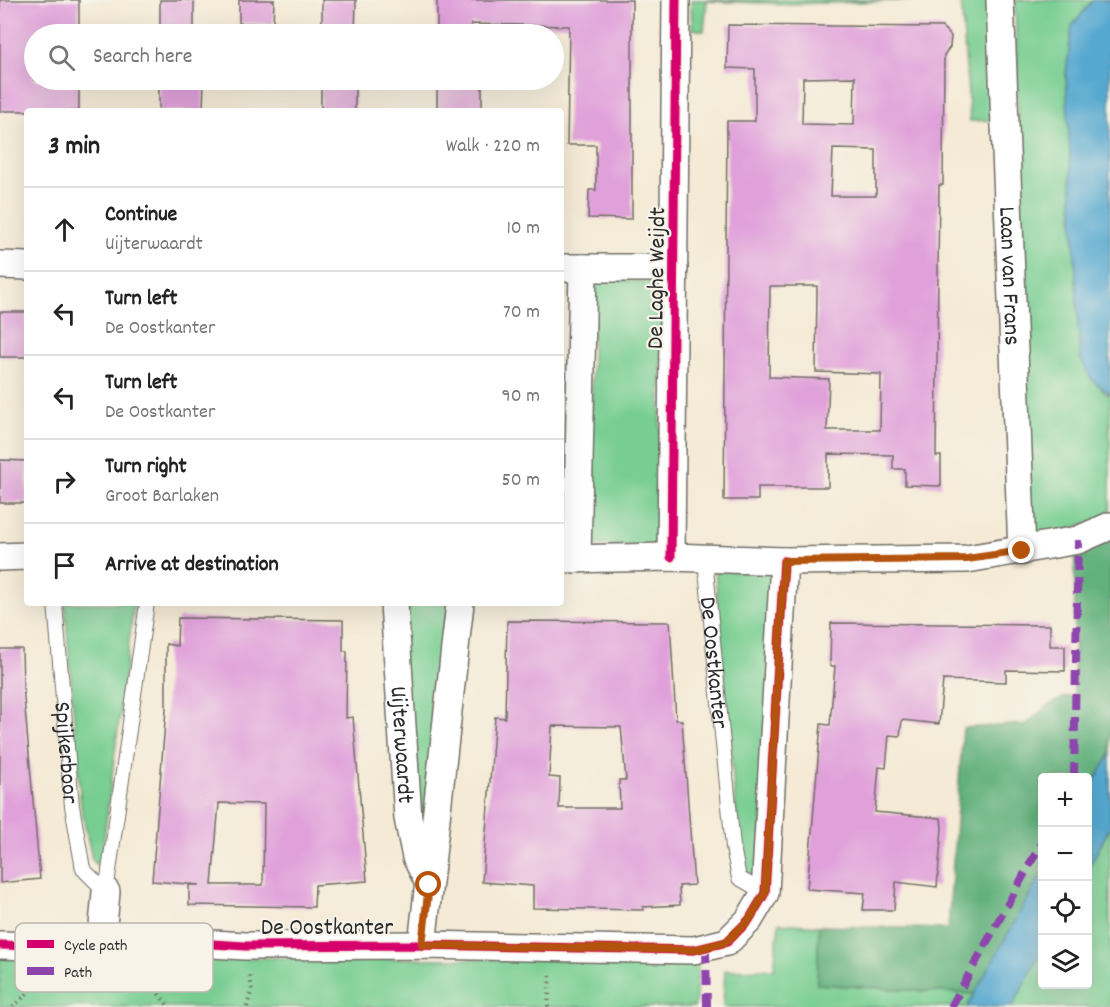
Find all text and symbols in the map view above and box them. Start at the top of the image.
search box [24,24,564,90]
icon: search [45,41,78,74]
text: Search here [93,42,192,73]
text: 3 min [48,129,100,166]
text: Walk · 220 m [446,133,540,161]
text: Continue [105,200,177,231]
street label: Laan van Frans [988,206,1028,346]
street label: De Laghe Weijdt [640,207,676,349]
icon: ahead [48,213,81,246]
text: 10 m [506,215,540,243]
text: Uijterwaardt [105,231,203,259]
text: Turn left [105,284,177,315]
icon: left [48,297,81,330]
text: 70 m [503,299,540,327]
text: De Oostkanter [105,315,215,343]
text: Turn left [105,368,177,399]
icon: left [48,381,81,414]
text: 90 m [502,383,540,411]
text: De Oostkanter [105,399,215,427]
text: Turn right [105,452,187,483]
icon: right [48,465,81,498]
text: 50 m [502,467,540,495]
text: Groot Barlaken [105,483,219,511]
route end [1008,537,1034,563]
icon: arrive [48,549,81,582]
text: Arrive at destination [105,550,279,581]
street label: De Oostkanter [689,595,735,730]
street label: Uijterwaardt [379,685,421,805]
street label: Spijkerboor [43,700,86,805]
map controls [1038,773,1092,989]
button: + [1038,773,1092,827]
button: − [1038,827,1092,881]
route start [415,871,441,897]
button: locate [1038,881,1092,935]
street label: De Oostkanter [261,912,393,946]
legend [15,923,213,992]
text: Cycle path [64,935,127,958]
button: layers [1038,935,1092,989]
text: Path [64,962,92,985]

